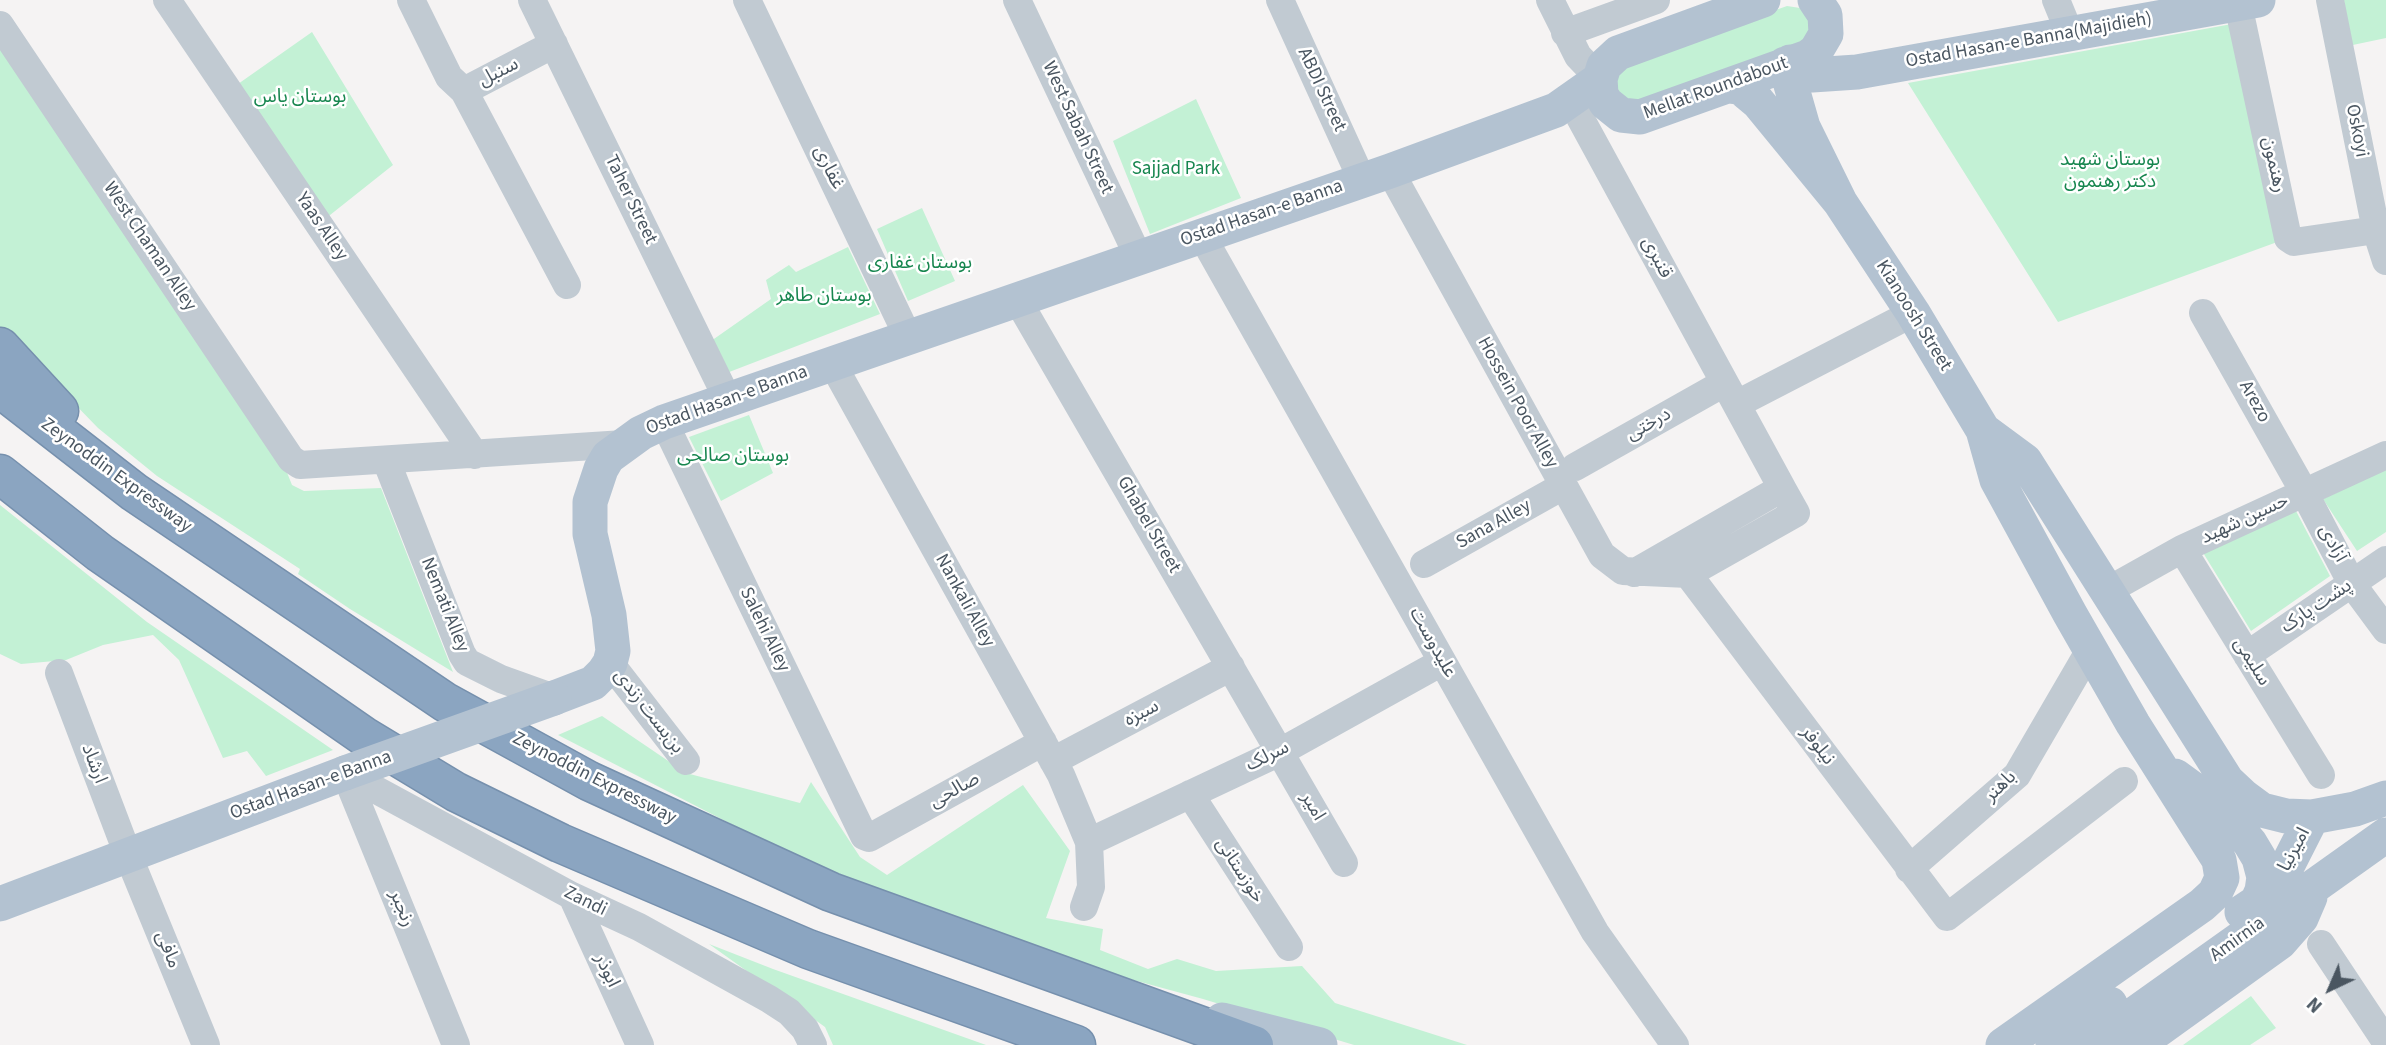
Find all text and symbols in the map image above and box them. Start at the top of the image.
street label: Ostad Hasan-e Banna(Majidieh) [1904,8,2154,74]
street label: ABDI Street [1292,45,1350,135]
street label: Mellat Roundabout [1641,52,1791,126]
street label: سنبل [475,53,523,93]
street label: West Sabah Street [1036,58,1118,198]
park label: بوستان یاس [254,87,346,109]
street label: Oskoyi [2340,103,2372,159]
street label: رهنمون [2256,135,2290,195]
street label: غفاری [808,142,848,194]
park label: بوستان شهید دکتر رهنمون [2060,150,2160,194]
street label: Taher Street [599,152,661,248]
park label: Sajjad Park [1132,159,1220,181]
street label: Ostad Hasan-e Banna [1178,176,1346,252]
street label: West Chaman Alley [97,178,201,316]
street label: Yaas Alley [290,189,352,265]
street label: قنبری [1636,233,1676,283]
park label: بوستان غفاری [868,253,972,275]
street label: Kianoosh Street [1870,257,1956,375]
park label: بوستان طاهر [776,286,872,308]
street label: Hossein Poor Alley [1472,333,1562,473]
street label: Ostad Hasan-e Banna [643,361,811,441]
street label: Arezo [2233,377,2275,427]
street label: درختی [1623,404,1675,446]
street label: Zeynoddin Expressway [36,414,196,538]
park label: بوستان صالحی [677,446,789,468]
street label: Ghabel Street [1111,473,1185,577]
street label: حسین شهید [2198,490,2292,550]
street label: Sana Alley [1453,495,1535,555]
street label: آزادی [2313,521,2351,567]
street label: Nankali Alley [929,551,999,651]
street label: Nemati Alley [415,554,473,656]
street label: پشت پارک [2277,575,2357,639]
street label: Salehi Alley [734,584,794,676]
street label: علیدوست [1403,604,1461,682]
street label: سلیمی [2227,634,2275,690]
street label: بن‌بست زندی [608,665,688,759]
street label: سبزه [1121,696,1163,732]
street label: نیلوفر [1795,722,1839,770]
street label: Zeynoddin Expressway [508,728,680,830]
street label: سرلک [1243,737,1293,777]
street label: ارشاد [75,741,111,787]
street label: Ostad Hasan-e Banna [227,746,395,826]
street label: باهنر [1980,766,2022,808]
street label: صالحی [926,768,984,814]
street label: امیر [1295,789,1329,825]
street label: امیرنیا [2274,824,2316,876]
street label: خوزستانی [1210,834,1268,908]
street label: Zandi [560,882,610,922]
street label: رنجبر [383,887,419,931]
street label: Amirnia [2206,913,2270,967]
street label: مافی [149,928,185,972]
street label: ابوذر [588,950,624,992]
north arrow [2295,954,2365,1024]
text: N [2301,990,2329,1019]

